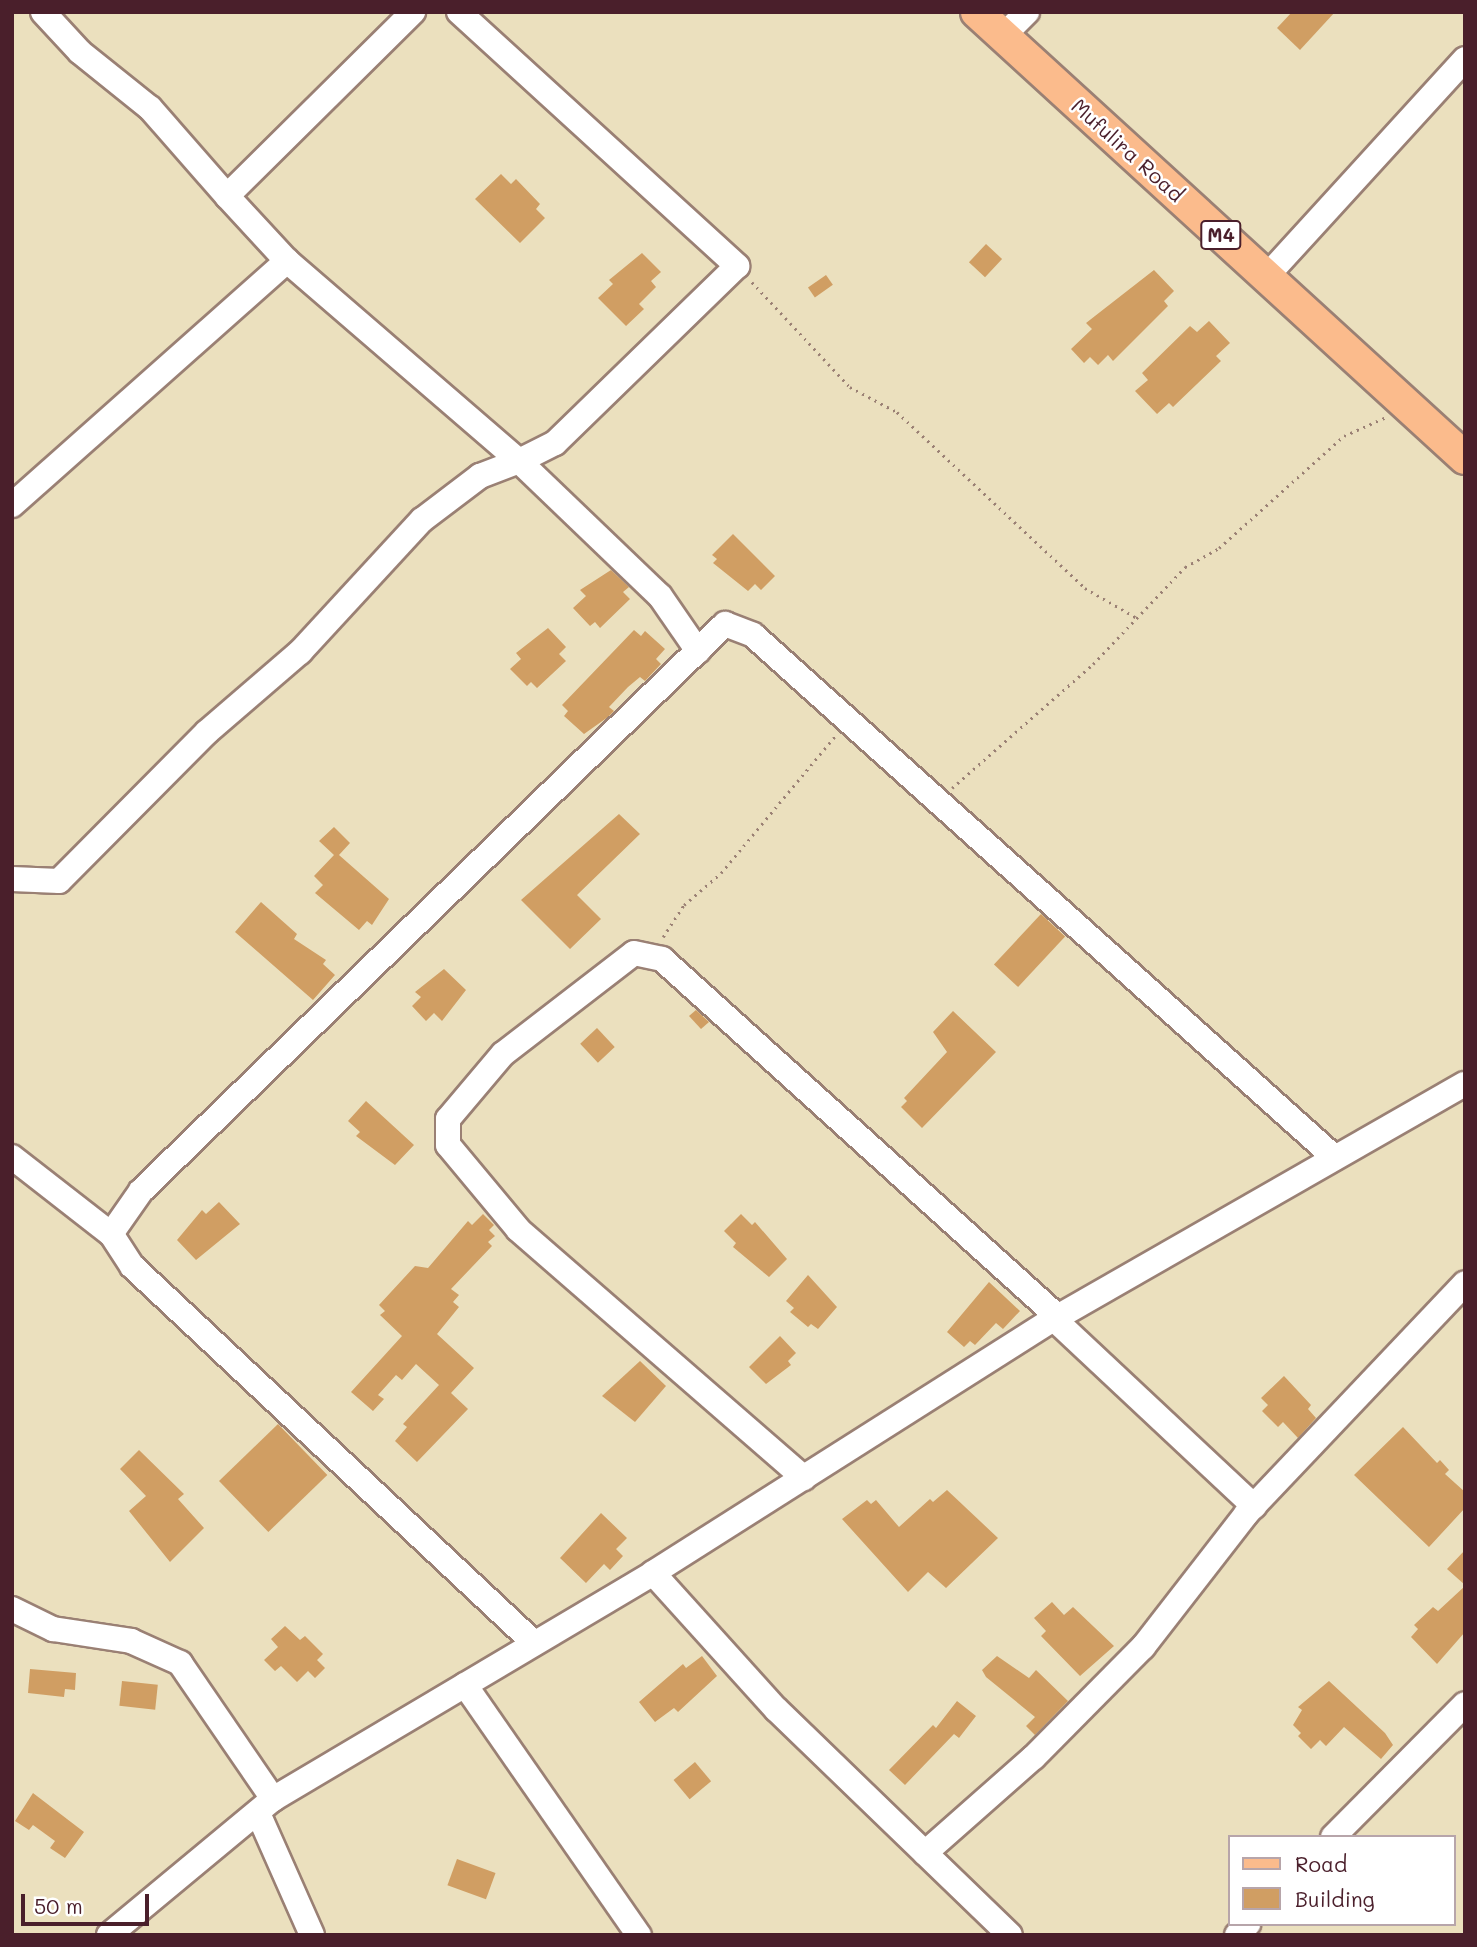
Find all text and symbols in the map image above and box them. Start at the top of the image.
street label: Mufulira Road [1067,93,1189,207]
road number: M4 [1200,219,1242,250]
legend [1228,1835,1456,1926]
text: Road [1295,1850,1347,1877]
scale bar [24,1881,152,1925]
text: Building [1295,1885,1375,1912]
text: 50 m [34,1892,83,1919]

